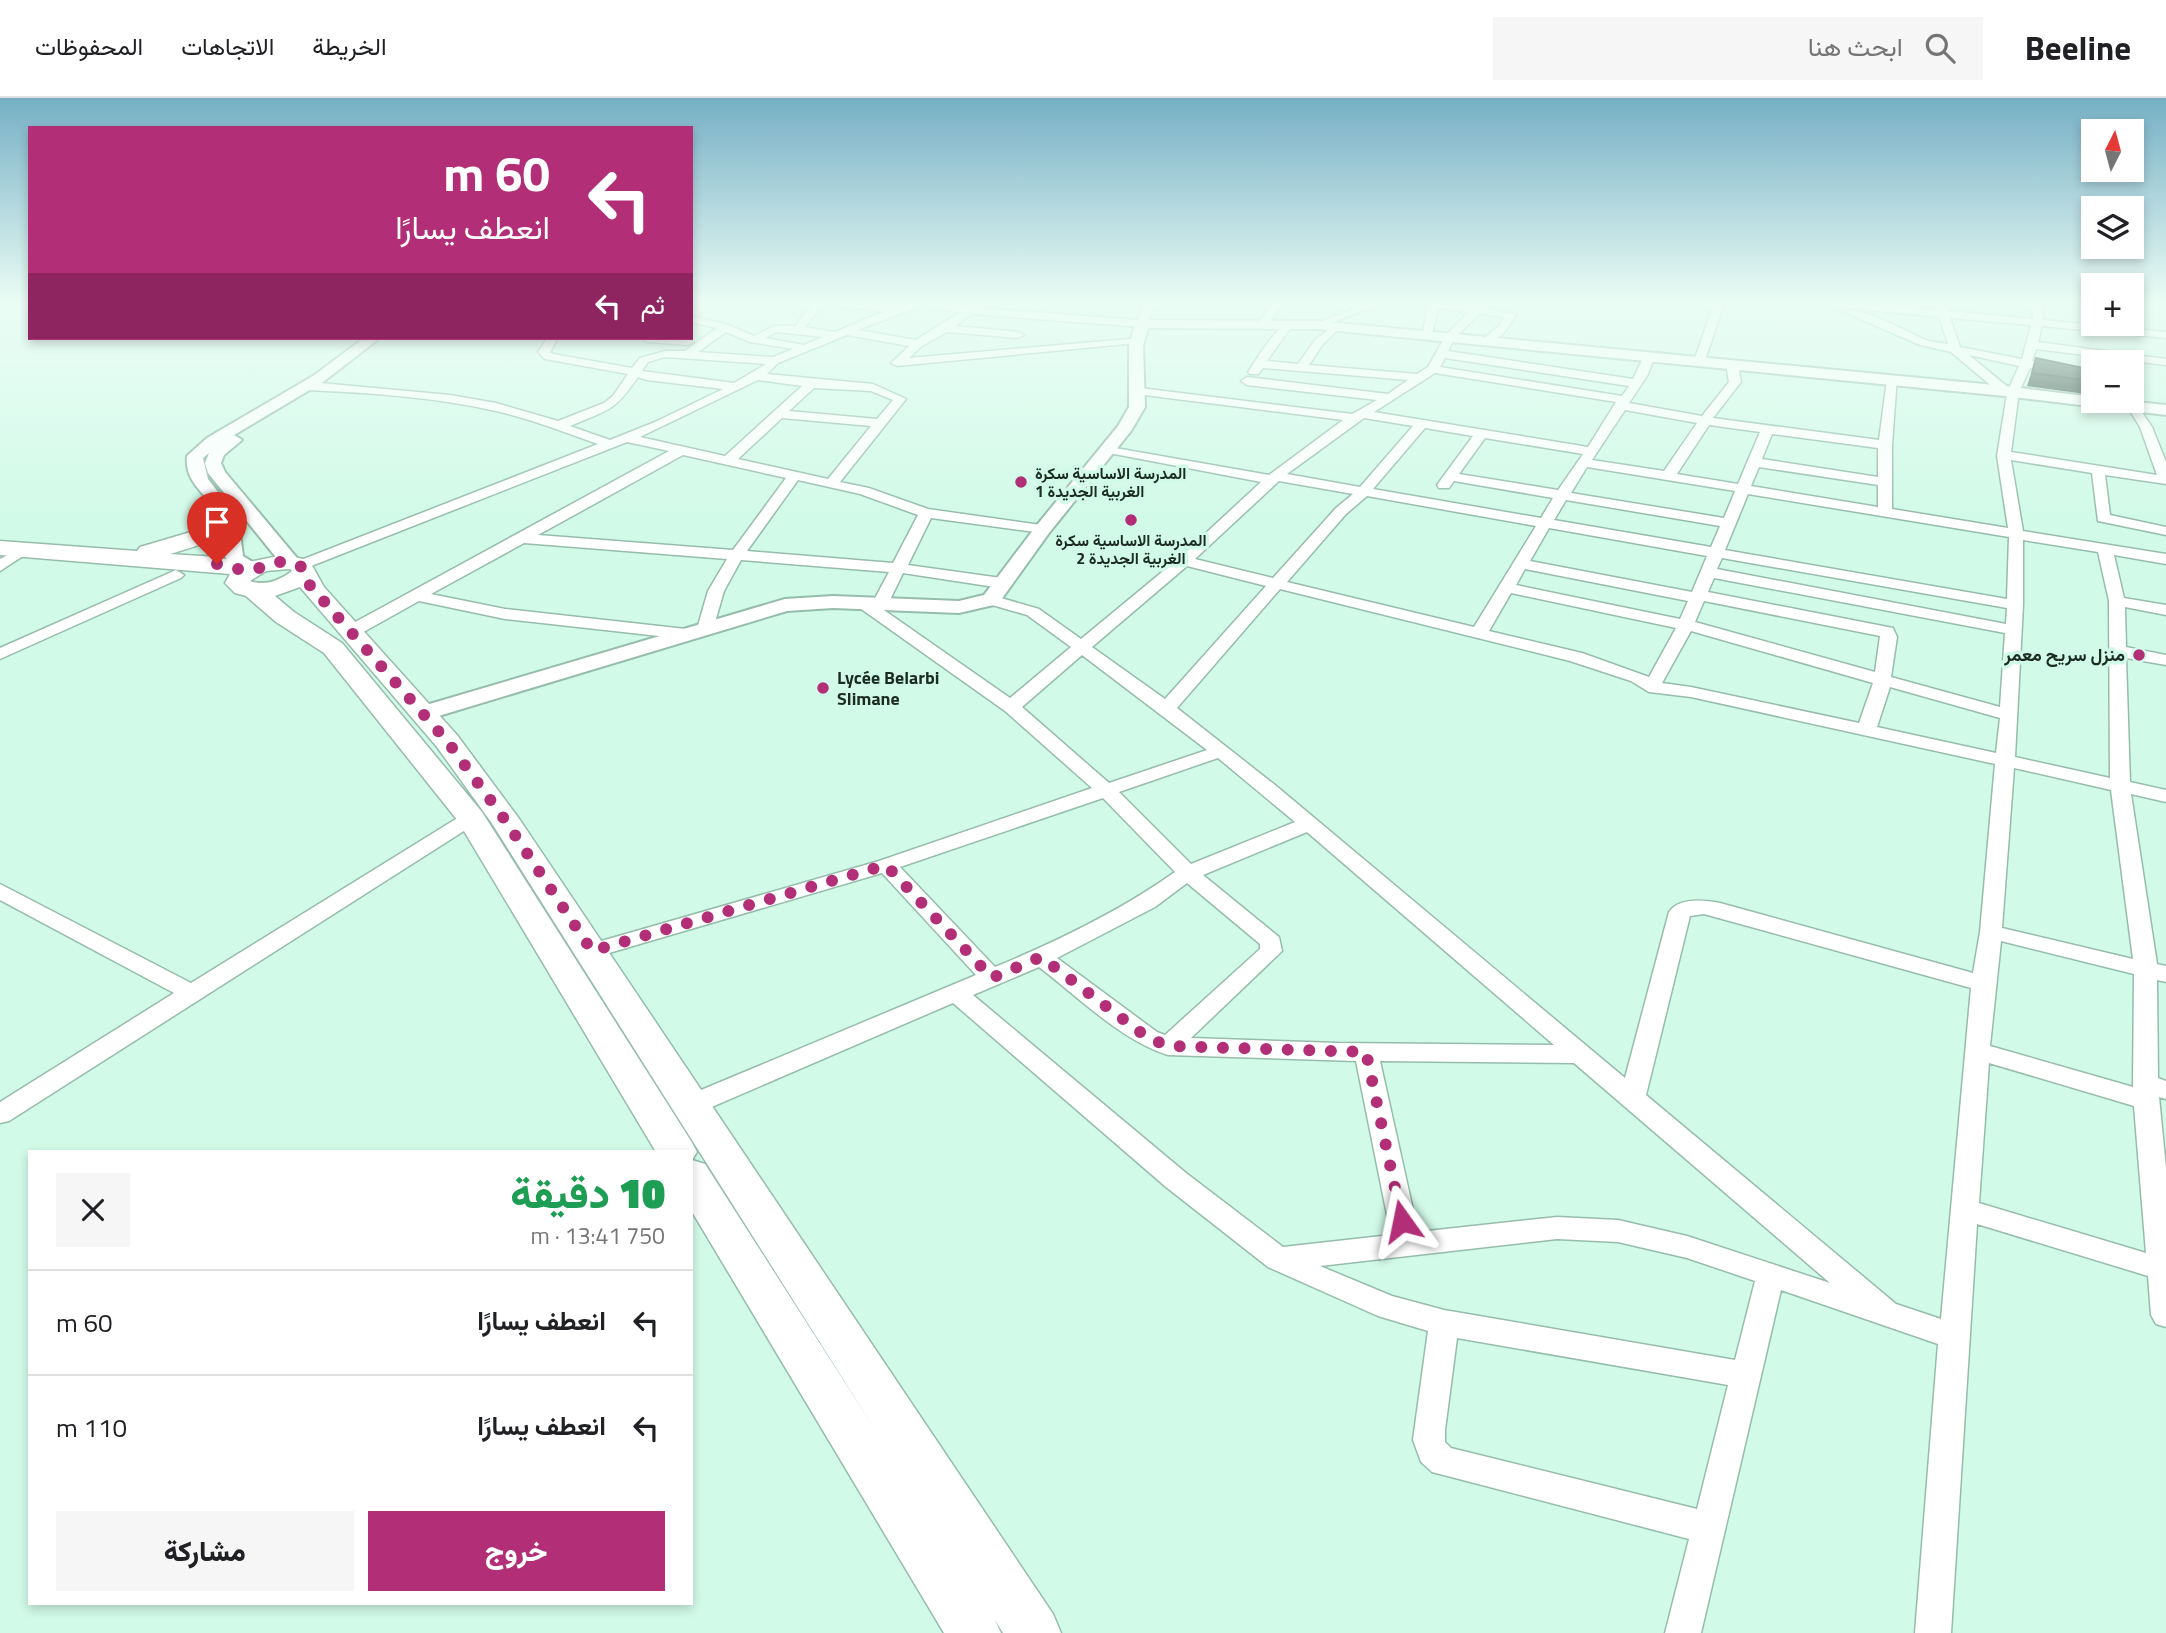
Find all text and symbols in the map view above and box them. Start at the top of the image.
search box [1493,17,1983,80]
text: Beeline [2025,23,2131,73]
text: ابحث هنا [1808,27,1903,66]
text: المحفوظات [35,28,143,64]
text: الاتجاهات [181,28,274,64]
text: الخريطة [312,28,387,64]
icon: search [1921,29,1959,67]
north arrow [2081,119,2144,182]
map controls [2081,119,2144,413]
text: 60 m [443,135,550,210]
icon: left [574,154,665,245]
button: layers [2081,196,2144,259]
text: انعطف يسارًا [395,203,550,251]
button: + [2081,273,2144,336]
text: ثم [641,285,665,324]
icon: left [589,287,627,325]
button: − [2081,350,2144,413]
place label: المدرسة الاساسية سكرة الغربية الجديدة 1 [1035,461,1186,503]
marker: المدرسة الاساسية سكرة الغربية الجديدة 1 [1013,474,1029,490]
pin [187,492,247,564]
icon: arrive [198,503,236,541]
marker: المدرسة الاساسية سكرة الغربية الجديدة 2 [1123,512,1139,528]
place label: المدرسة الاساسية سكرة الغربية الجديدة 2 [1055,528,1207,570]
place label: منزل سريح معمر [2003,641,2125,668]
marker: منزل سريح معمر [2131,647,2147,663]
place label: Lycée Belarbi Slimane [837,664,939,712]
marker: Lycée Belarbi Slimane [815,680,831,696]
text: 10 دقيقة [510,1160,665,1224]
button: close [56,1173,130,1247]
position arrow [1365,1184,1439,1258]
text: 750 m · 13:41 [530,1218,665,1253]
text: انعطف يسارًا [477,1301,606,1340]
text: 60 m [56,1303,113,1342]
icon: left [627,1304,665,1342]
text: انعطف يسارًا [477,1406,606,1445]
text: 110 m [56,1408,127,1447]
icon: left [627,1409,665,1447]
button: مشاركة [56,1511,354,1591]
button: خروج [368,1511,665,1591]

